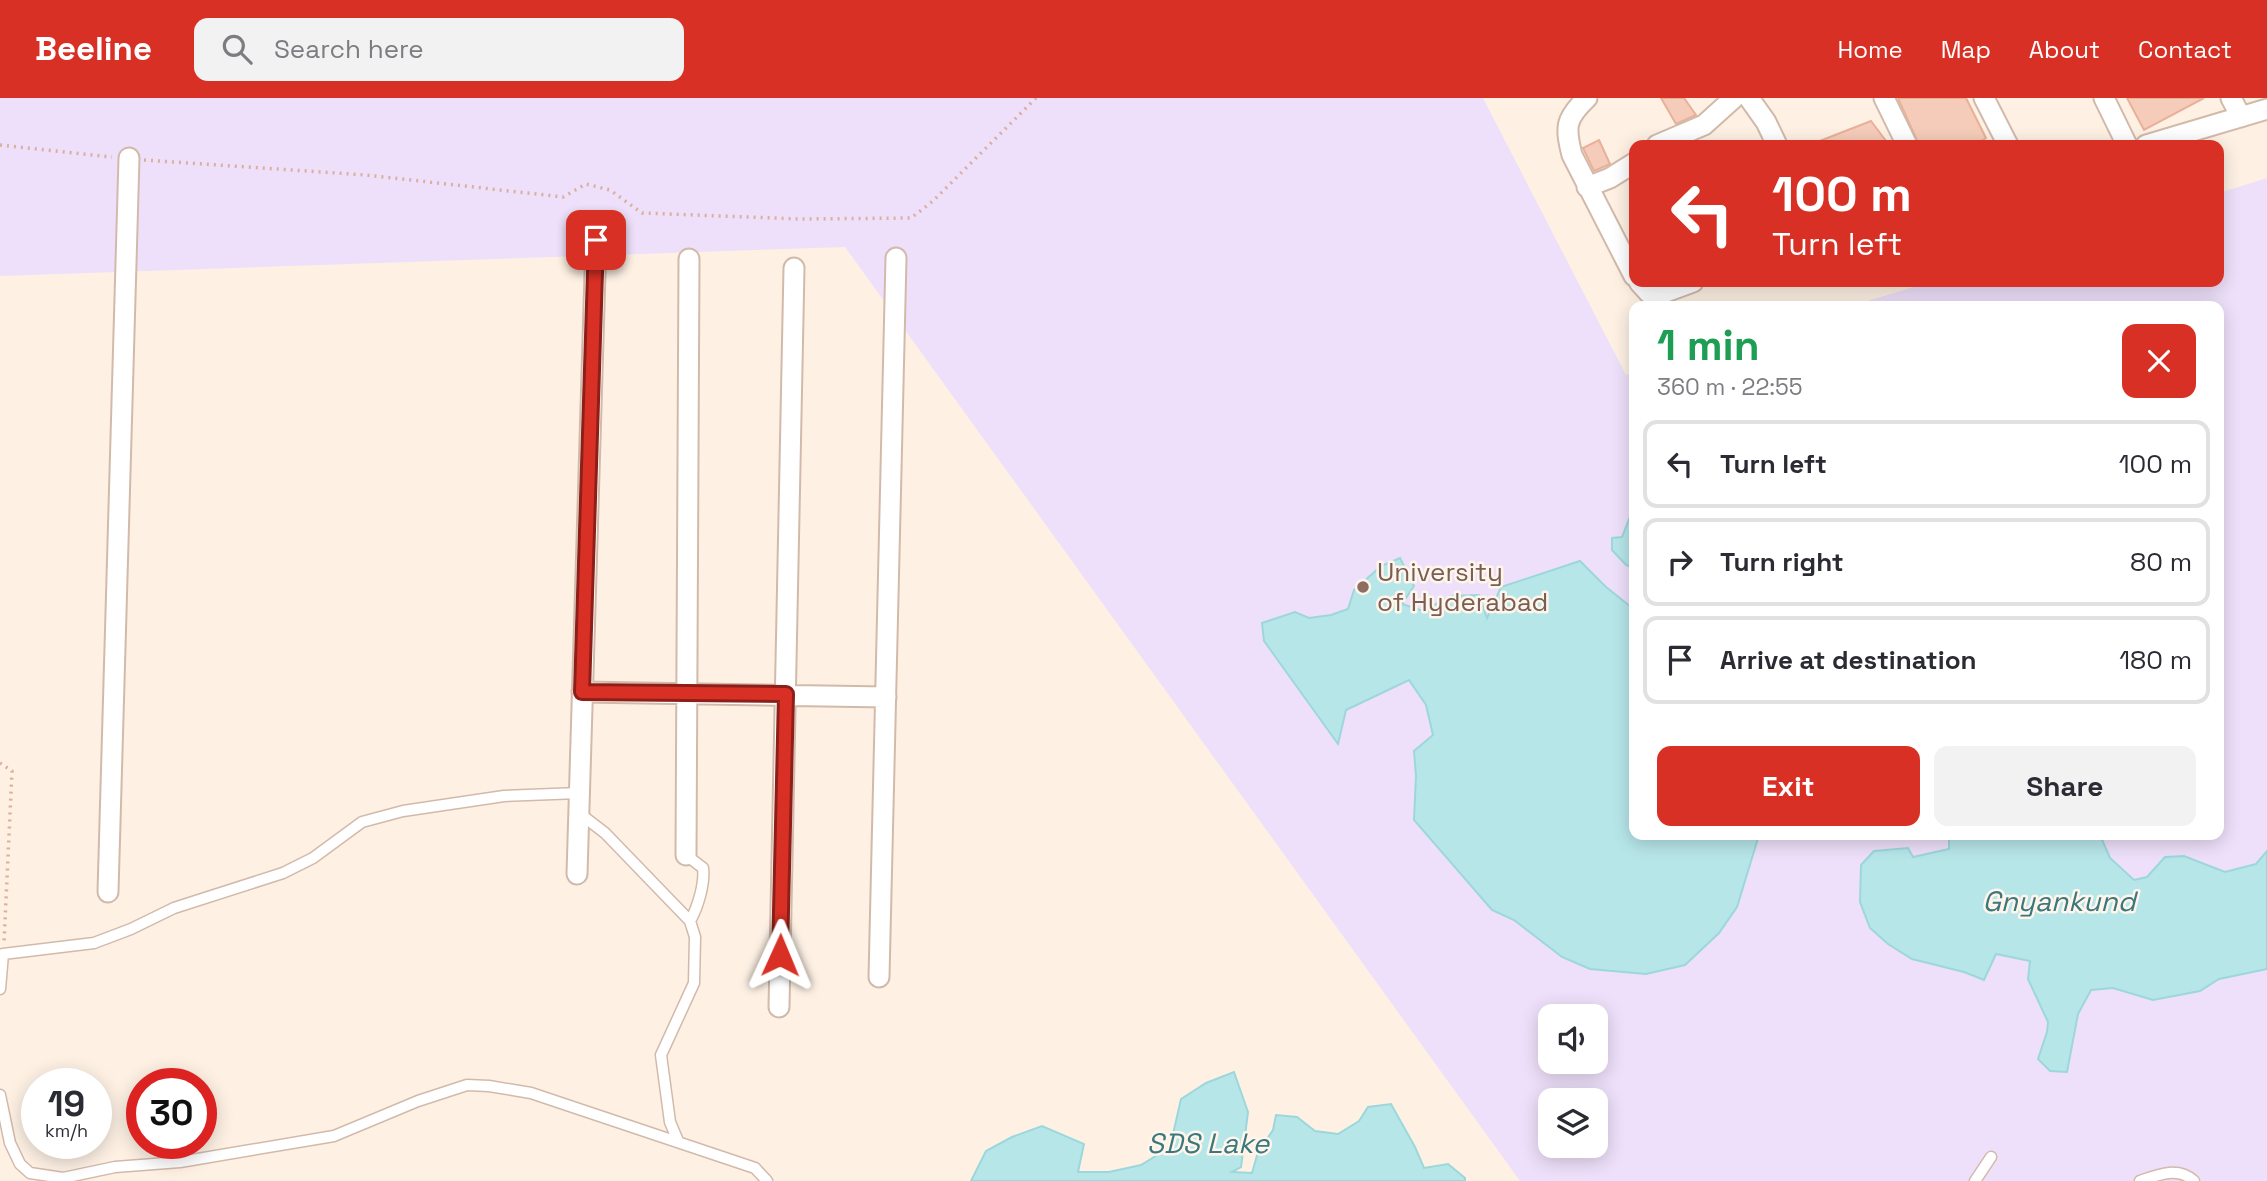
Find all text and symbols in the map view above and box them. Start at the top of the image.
search box [194,18,684,81]
text: Beeline [35,28,152,70]
icon: search [218,30,256,68]
text: Search here [274,32,424,66]
text: Home [1837,34,1903,65]
text: Map [1941,34,1991,65]
text: About [2029,34,2100,65]
text: Contact [2138,34,2232,65]
text: 100 m [1772,163,1912,225]
icon: left [1657,168,1748,259]
pin [566,210,626,270]
icon: arrive [577,221,615,259]
text: Turn left [1772,224,1902,264]
text: 1 min [1657,319,1760,372]
button: close [2122,324,2196,398]
text: 360 m · 22:55 [1657,372,1803,402]
icon: left [1661,445,1699,483]
text: Turn left [1720,447,1827,481]
text: 100 m [2119,447,2192,481]
icon: right [1661,543,1699,581]
text: Turn right [1720,545,1844,579]
text: 80 m [2130,545,2192,579]
place label: University of Hyderabad [1377,555,1548,619]
marker: University of Hyderabad [1355,579,1371,595]
icon: arrive [1661,641,1699,679]
text: Arrive at destination [1720,643,1977,677]
text: 180 m [2119,643,2192,677]
button: Exit [1657,746,1920,826]
button: Share [1934,746,2196,826]
water label: Gnyankund [1982,883,2139,919]
position arrow [743,918,817,992]
map controls [1538,1004,1608,1158]
button: sound [1538,1004,1608,1074]
speed limit sign: 30 [126,1068,217,1159]
text: 19 [48,1082,85,1126]
button: layers [1538,1088,1608,1158]
text: km/h [45,1119,88,1142]
water label: SDS Lake [1147,1125,1271,1161]

